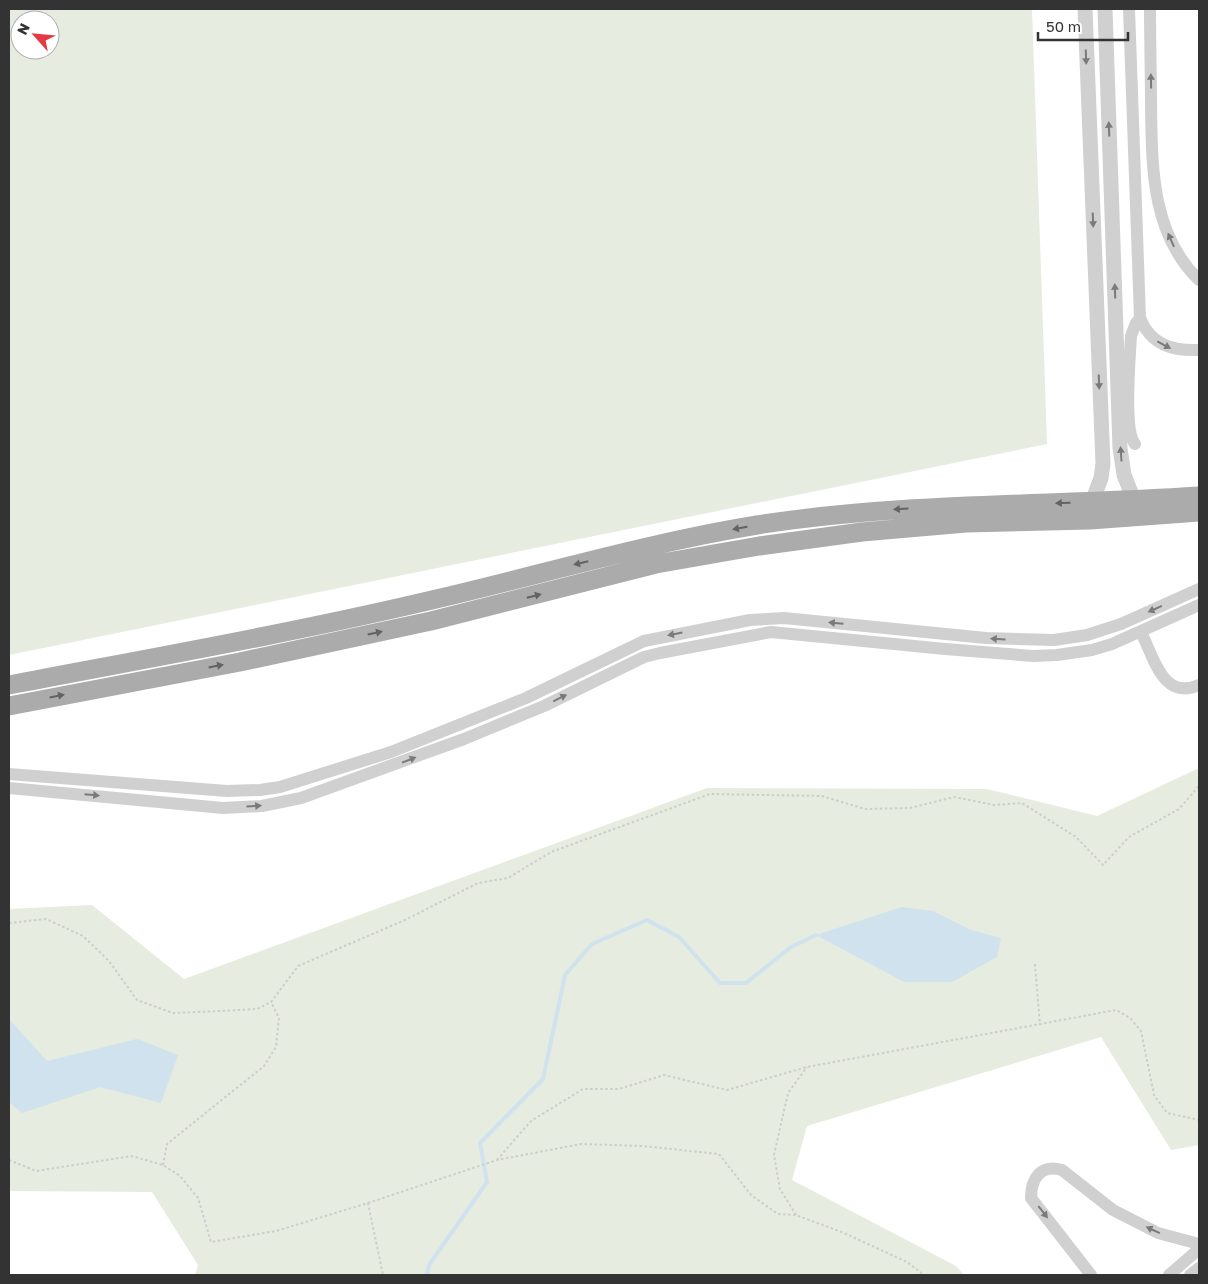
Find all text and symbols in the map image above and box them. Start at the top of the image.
north arrow [10,10,60,60]
scale bar [1038,10,1128,42]
text: 50 m [1046,17,1081,35]
text: N [13,20,33,37]
one-way arrow [1083,50,1091,66]
one-way arrow [1147,73,1155,89]
one-way arrow [1105,121,1113,137]
one-way arrow [1089,212,1097,228]
one-way arrow [1167,233,1175,248]
one-way arrow [1111,283,1119,299]
one-way arrow [1157,340,1170,349]
one-way arrow [1095,374,1103,390]
one-way arrow [1117,445,1125,461]
one-way arrow [1055,499,1071,507]
one-way arrow [893,505,909,513]
one-way arrow [731,525,747,533]
one-way arrow [573,559,588,567]
one-way arrow [526,592,541,600]
one-way arrow [1148,605,1162,613]
one-way arrow [828,619,844,627]
one-way arrow [368,629,383,637]
one-way arrow [667,630,683,638]
one-way arrow [989,634,1005,642]
one-way arrow [209,662,225,670]
one-way arrow [49,692,65,700]
one-way arrow [553,694,567,702]
one-way arrow [402,756,417,763]
one-way arrow [84,792,100,800]
one-way arrow [246,801,262,809]
one-way arrow [1038,1205,1049,1218]
one-way arrow [1146,1225,1160,1233]

